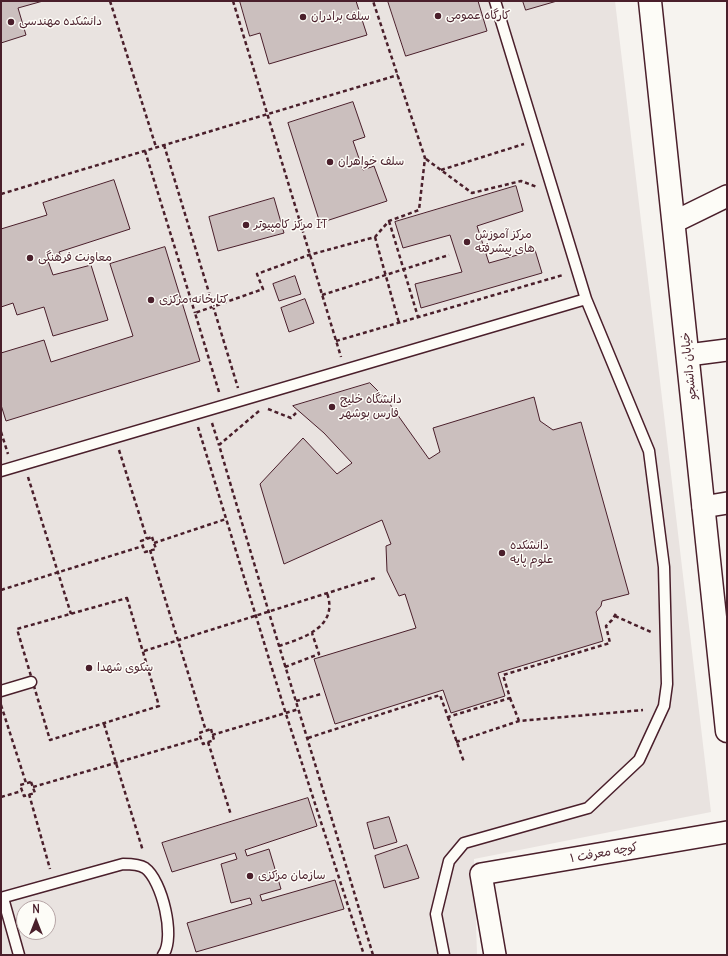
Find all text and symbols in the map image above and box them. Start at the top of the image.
place label: کارگاه عمومی [446,9,510,23]
place label: سلف برادران [311,10,370,24]
marker: کارگاه عمومی [433,11,443,21]
marker: سلف برادران [298,12,308,22]
place label: دانشکده مهندسی [19,15,102,29]
marker: دانشکده مهندسی [6,17,16,27]
place label: سلف خواهران [338,155,404,169]
marker: سلف خواهران [325,157,335,167]
place label: مرکز کامپیوتر IT [254,218,327,232]
marker: مرکز کامپیوتر IT [241,220,251,230]
place label: مرکز آموزش های پیشرفته [475,228,535,256]
marker: مرکز آموزش های پیشرفته [462,237,472,247]
place label: معاونت فرهنگی [38,251,112,265]
marker: معاونت فرهنگی [25,253,35,263]
place label: کتابخانه مرکزی [159,293,228,307]
marker: کتابخانه مرکزی [146,295,156,305]
street label: خیابان دانشجو [678,331,700,401]
place label: دانشگاه خلیج فارس بوشهر [340,393,402,421]
marker: دانشگاه خلیج فارس بوشهر [327,402,337,412]
place label: دانشکده علوم پایه [510,539,553,567]
marker: دانشکده علوم پایه [497,548,507,558]
place label: سکوی شهدا [97,661,153,675]
marker: سکوی شهدا [84,663,94,673]
street label: کوچه معرفت ۱ [569,840,639,866]
place label: سازمان مرکزی [258,869,326,883]
marker: سازمان مرکزی [245,871,255,881]
north arrow [16,900,56,940]
text: N [32,902,40,916]

